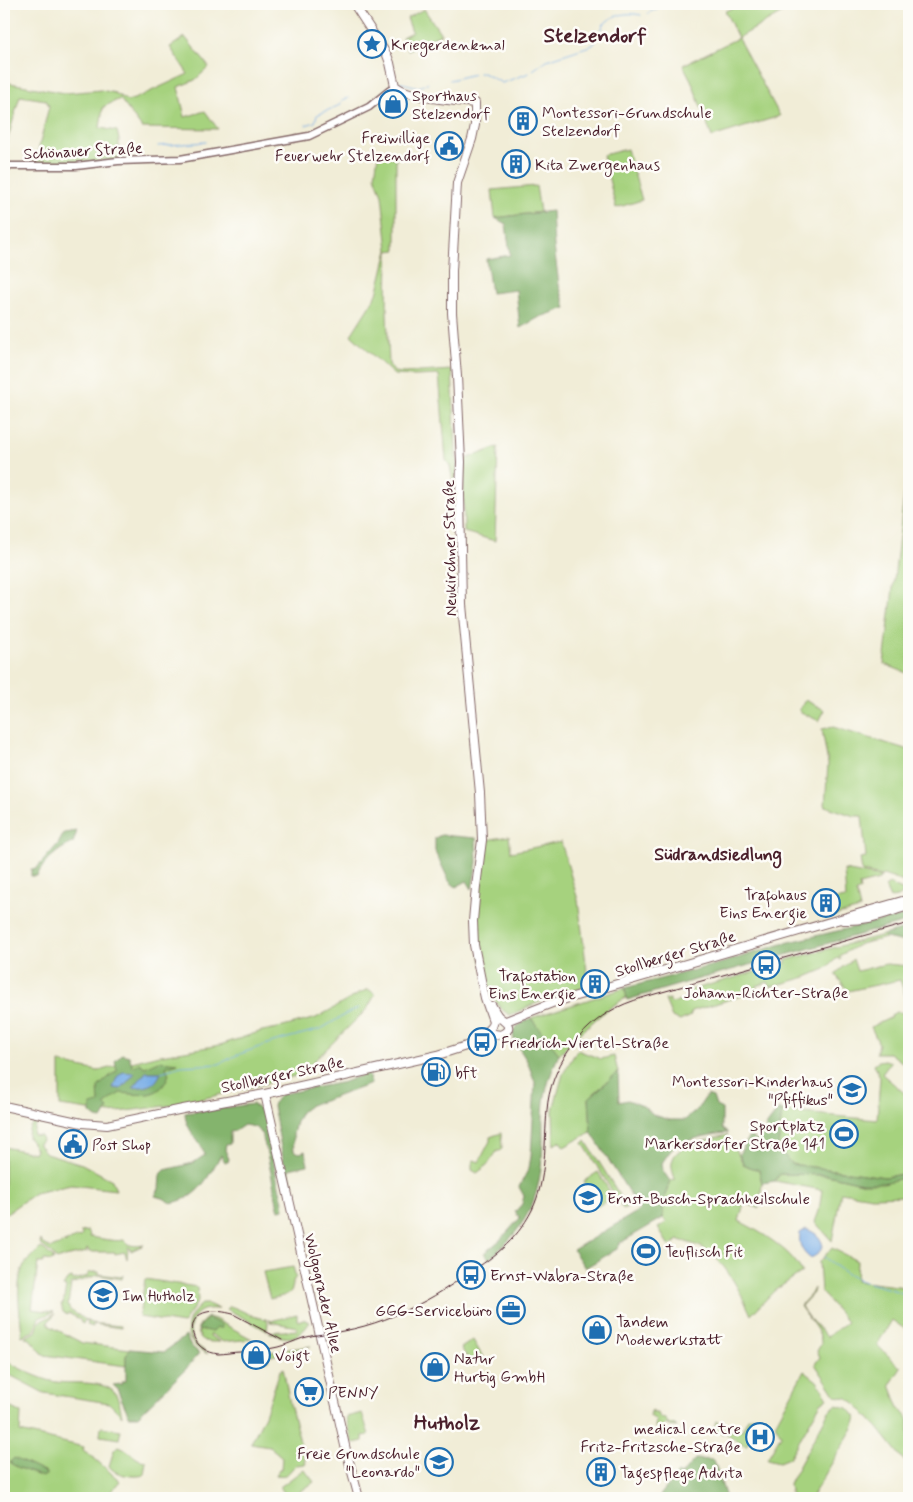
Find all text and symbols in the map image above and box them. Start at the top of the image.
district label: Stelzendorf [544,22,647,50]
place icon: Kriegerdenkmal [357,29,387,59]
place label: Kriegerdenkmal [391,35,505,57]
place label: Sporthaus Stelzendorf [412,86,490,125]
shop icon: Sporthaus Stelzendorf [378,89,408,119]
place label: Montessori-Grundschule Stelzendorf [542,103,712,142]
building icon: Montessori-Grundschule Stelzendorf [508,106,538,136]
place label: Freiwillige Feuerwehr Stelzendorf [275,128,430,167]
public building icon: Freiwillige Feuerwehr Stelzendorf [434,131,464,161]
street label: Schönauer Straße [23,138,143,165]
building icon: Kita Zwergenhaus [501,149,531,179]
place label: Kita Zwergenhaus [535,155,660,177]
street label: Neukirchner Straße [439,479,462,616]
district label: Südrandsiedlung [654,843,782,869]
place label: Trafohaus Eins Energie [719,885,807,925]
building icon: Trafohaus Eins Energie [811,888,841,918]
street label: Stollberger Straße [613,926,739,984]
bus stop icon: Johann-Richter-Straße [751,950,781,980]
place label: Trafostation Eins Energie [488,966,576,1006]
building icon: Trafostation Eins Energie [580,969,610,999]
place label: Johann-Richter-Straße [684,983,849,1004]
bus stop icon: Friedrich-Viertel-Straße [467,1027,497,1057]
place label: Friedrich-Viertel-Straße [501,1033,669,1054]
street label: Stollberger Straße [219,1052,346,1100]
fuel station icon: bft [421,1057,451,1087]
place label: bft [455,1063,478,1084]
place label: Montessori-Kinderhaus "Pfiffikus" [672,1072,833,1111]
school or university icon: Montessori-Kinderhaus "Pfiffikus" [837,1075,867,1105]
place label: Sportplatz Markersdorfer Straße 141 [645,1116,825,1155]
sports icon: Sportplatz Markersdorfer Straße 141 [829,1119,859,1149]
public building icon: Post Shop [58,1129,88,1159]
place label: Post Shop [92,1135,151,1156]
school or university icon: Ernst-Busch-Sprachheilschule [573,1183,603,1213]
place label: Ernst-Busch-Sprachheilschule [607,1189,810,1210]
street label: Wolgograder Allee [298,1231,347,1356]
sports icon: Teuflisch Fit [631,1236,661,1266]
place label: Teuflisch Fit [665,1242,743,1263]
bus stop icon: Ernst-Wabra-Straße [456,1260,486,1290]
place label: Ernst-Wabra-Straße [490,1266,634,1287]
school or university icon: Im Hutholz [88,1280,118,1310]
place label: Im Hutholz [122,1286,195,1307]
office icon: GGG-Servicebüro [496,1295,526,1325]
place label: GGG-Servicebüro [375,1301,492,1322]
place label: Tandem Modewerkstatt [616,1312,723,1351]
shop icon: Tandem Modewerkstatt [582,1315,612,1345]
shop icon: Voigt [241,1340,271,1370]
place label: Voigt [275,1346,311,1368]
place label: Natur Hurtig GmbH [454,1349,545,1388]
shop icon: Natur Hurtig GmbH [420,1352,450,1382]
supermarket icon: PENNY [294,1377,324,1407]
place label: PENNY [328,1383,379,1404]
district label: Hutholz [414,1409,481,1437]
place label: medical centre Fritz-Fritzsche-Straße [580,1419,741,1458]
hospital icon: medical centre Fritz-Fritzsche-Straße [745,1422,775,1452]
place label: Freie Grundschule "Leonardo" [297,1444,420,1483]
school or university icon: Freie Grundschule "Leonardo" [424,1447,454,1477]
building icon: Tagespflege Advita [586,1457,616,1487]
place label: Tagespflege Advita [620,1463,743,1485]

